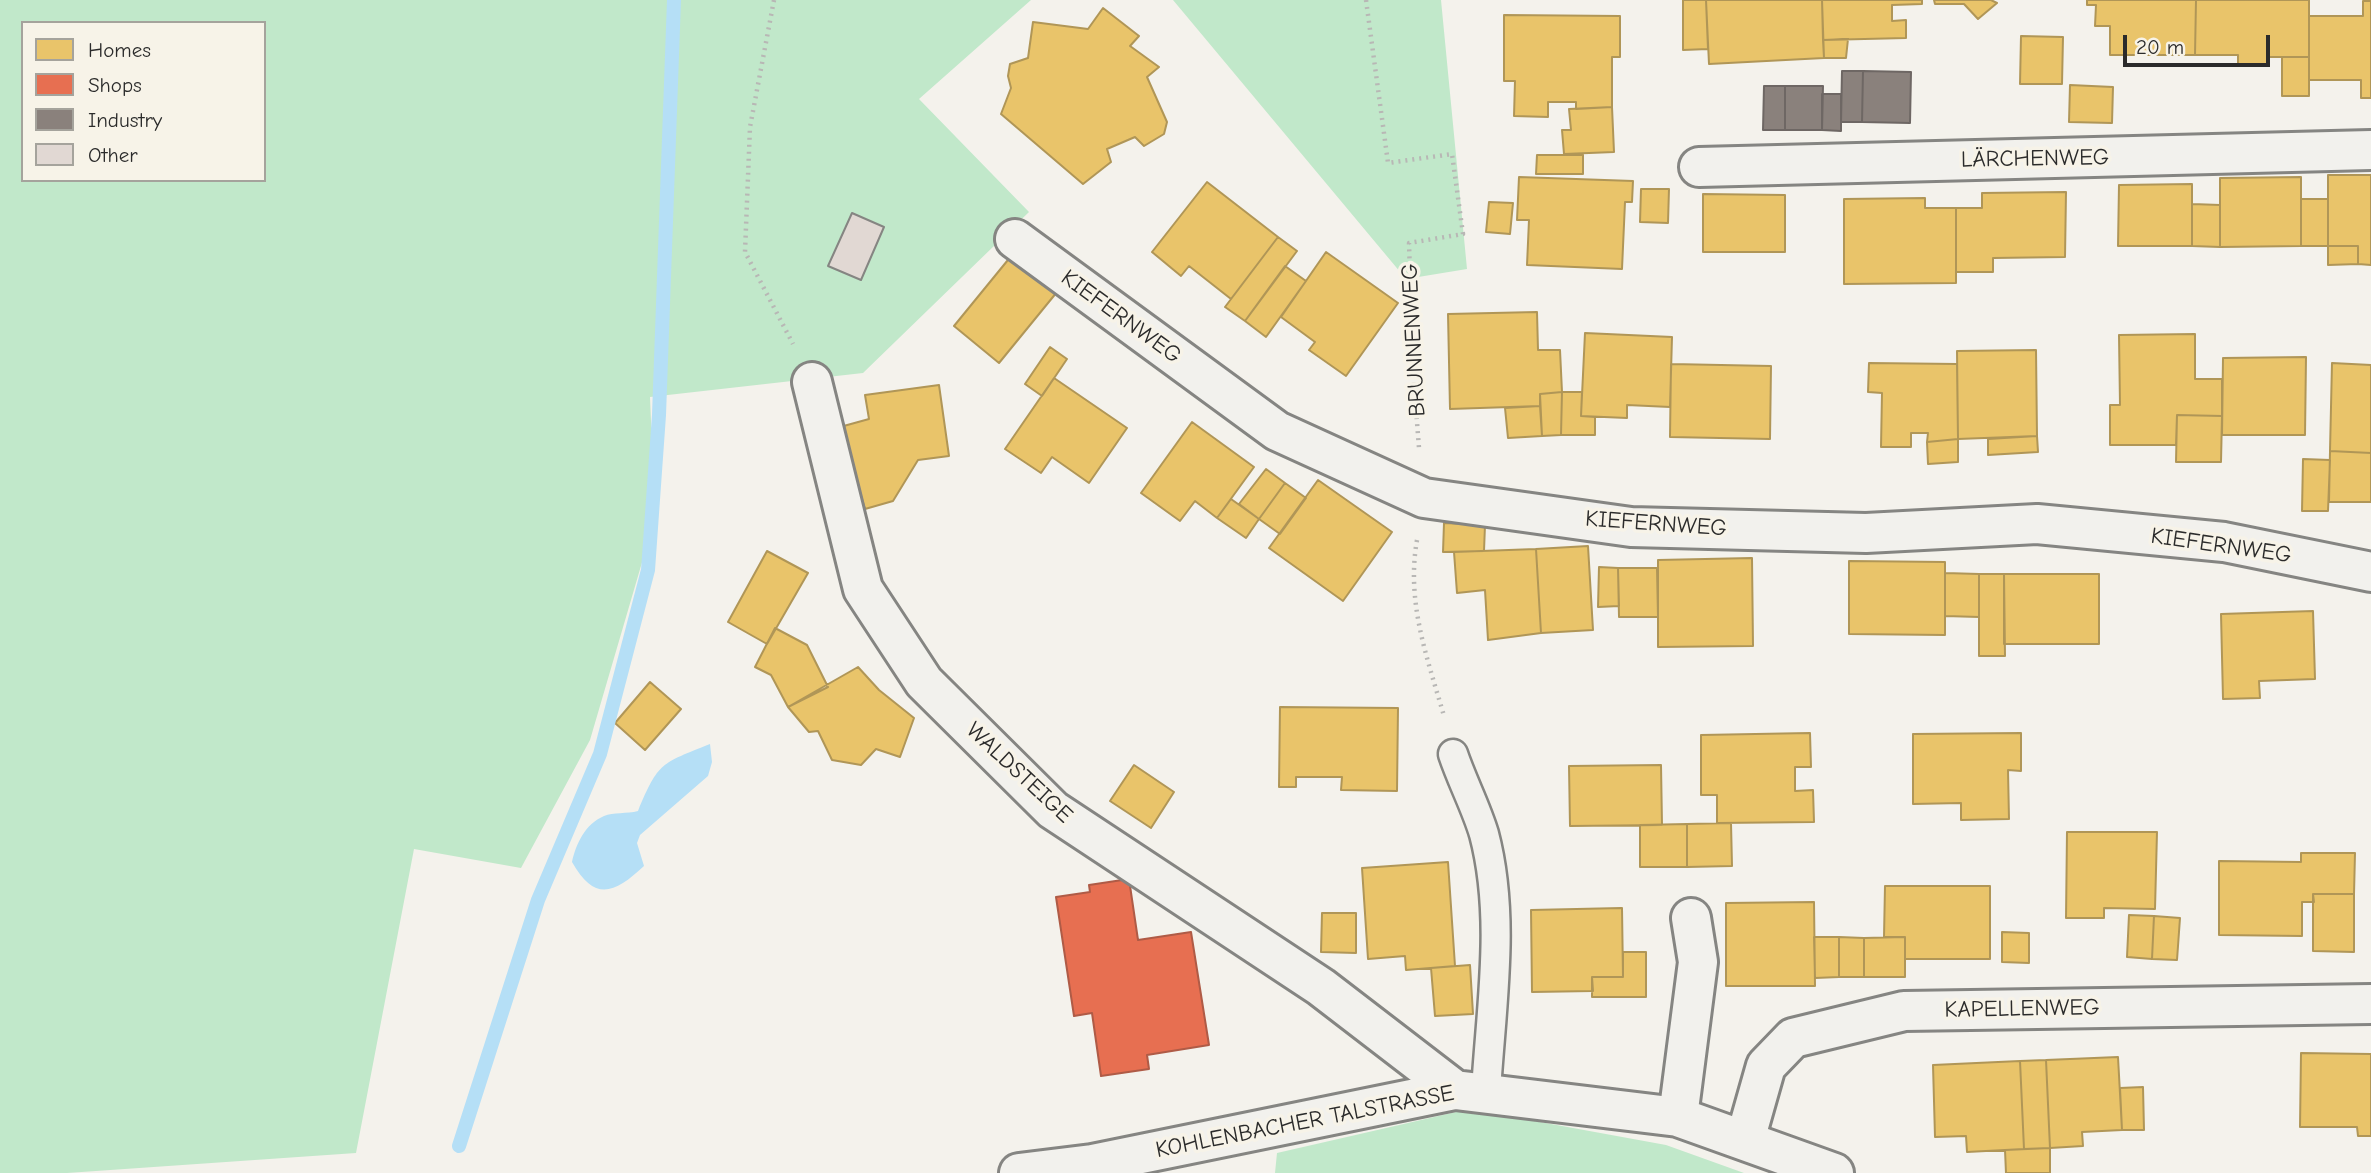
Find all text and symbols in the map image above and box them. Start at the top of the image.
legend [21,21,266,182]
scale bar [2126,21,2273,65]
text: 20 m [2136,35,2184,59]
text: Homes [88,38,151,62]
text: Shops [88,73,142,97]
text: Industry [88,108,162,132]
text: Other [88,143,138,167]
street label: LÄRCHENWEG [1961,144,2109,174]
street label: BRUNNENWEG [1396,263,1432,417]
street label: KIEFERNWEG [1056,264,1186,370]
street label: KIEFERNWEG [1584,505,1728,543]
street label: KIEFERNWEG [2149,522,2293,570]
street label: WALDSTEIGE [960,717,1078,829]
street label: KAPELLENWEG [1944,994,2100,1024]
street label: KOHLENBACHER TALSTRASSE [1153,1080,1457,1164]

